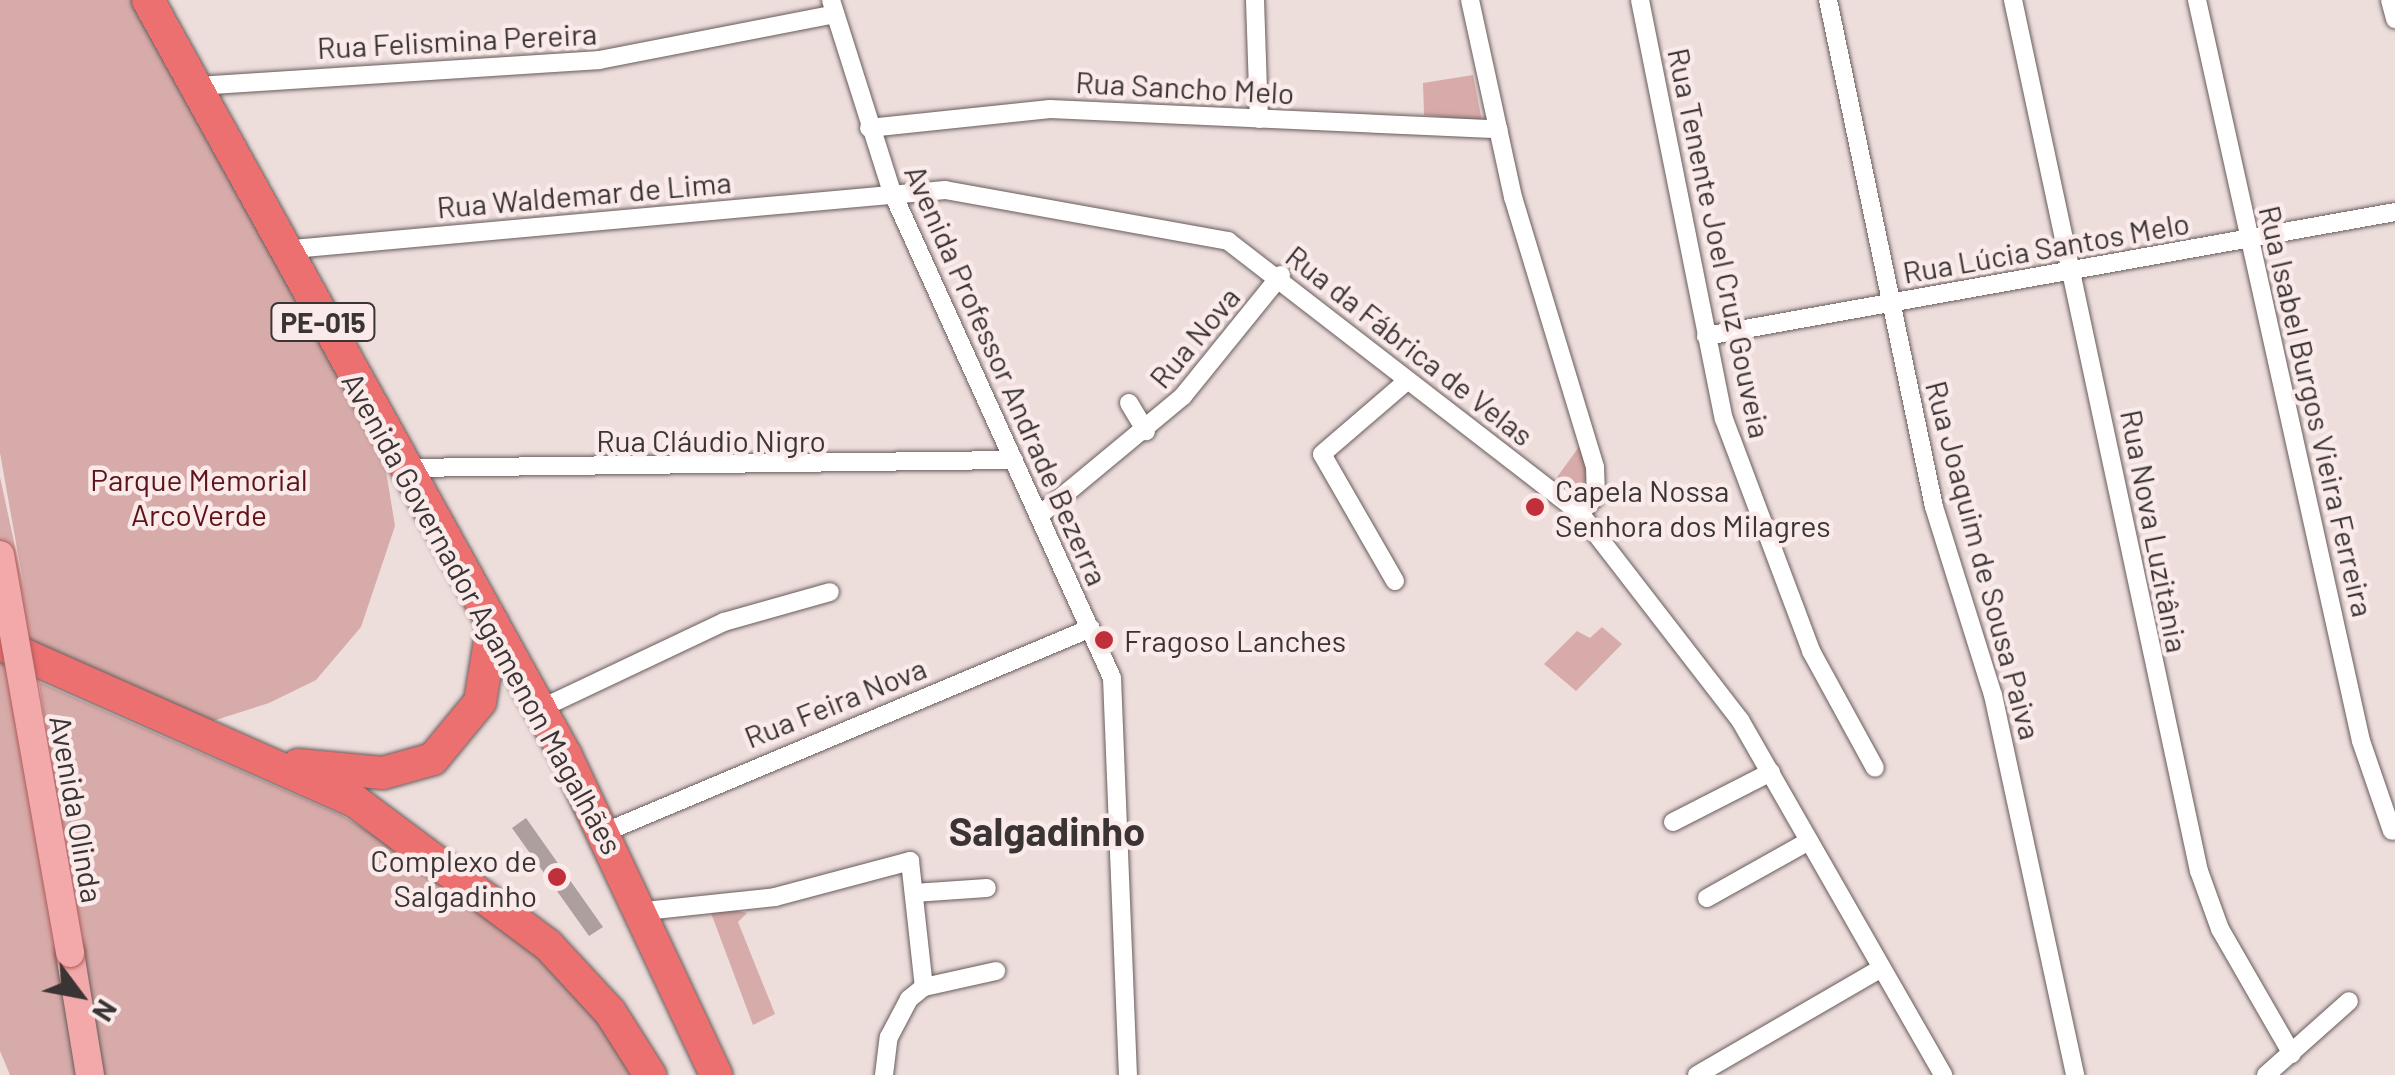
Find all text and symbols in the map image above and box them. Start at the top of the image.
street label: Rua Felismina Pereira [316,15,598,65]
street label: Rua Tenente Joel Cruz Gouveia [1661,45,1779,441]
street label: Rua Sancho Melo [1075,63,1295,111]
street label: Avenida Professor Andrade Bezerra [898,159,1116,591]
street label: Rua Waldemar de Lima [435,163,733,225]
street label: Rua Isabel Burgos Vieira Ferreira [2252,202,2382,620]
street label: Rua Lúcia Santos Melo [1900,204,2192,290]
street label: Rua da Fábrica de Velas [1279,237,1541,453]
street label: Rua Nova [1141,279,1247,395]
road number: PE-015 [268,299,378,345]
street label: Avenida Governador Agamenon Magalhães [335,366,631,860]
street label: Rua Joaquim de Sousa Paiva [1919,377,2049,743]
street label: Rua Nova Luzitânia [2114,407,2196,655]
street label: Rua Cláudio Nigro [596,422,826,458]
park label: Parque Memorial ArcoVerde [90,461,308,532]
place label: Capela Nossa Senhora dos Milagres [1555,472,1831,542]
marker: Capela Nossa Senhora dos Milagres [1524,496,1546,518]
place label: Fragoso Lanches [1124,622,1346,658]
marker: Fragoso Lanches [1093,629,1115,651]
street label: Rua Feira Nova [739,649,931,755]
street label: Avenida Olinda [43,713,111,905]
district label: Salgadinho [949,806,1145,854]
place label: Complexo de Salgadinho [370,842,537,912]
marker: Complexo de Salgadinho [546,866,568,888]
north arrow [30,945,130,1045]
text: N [86,994,125,1028]

